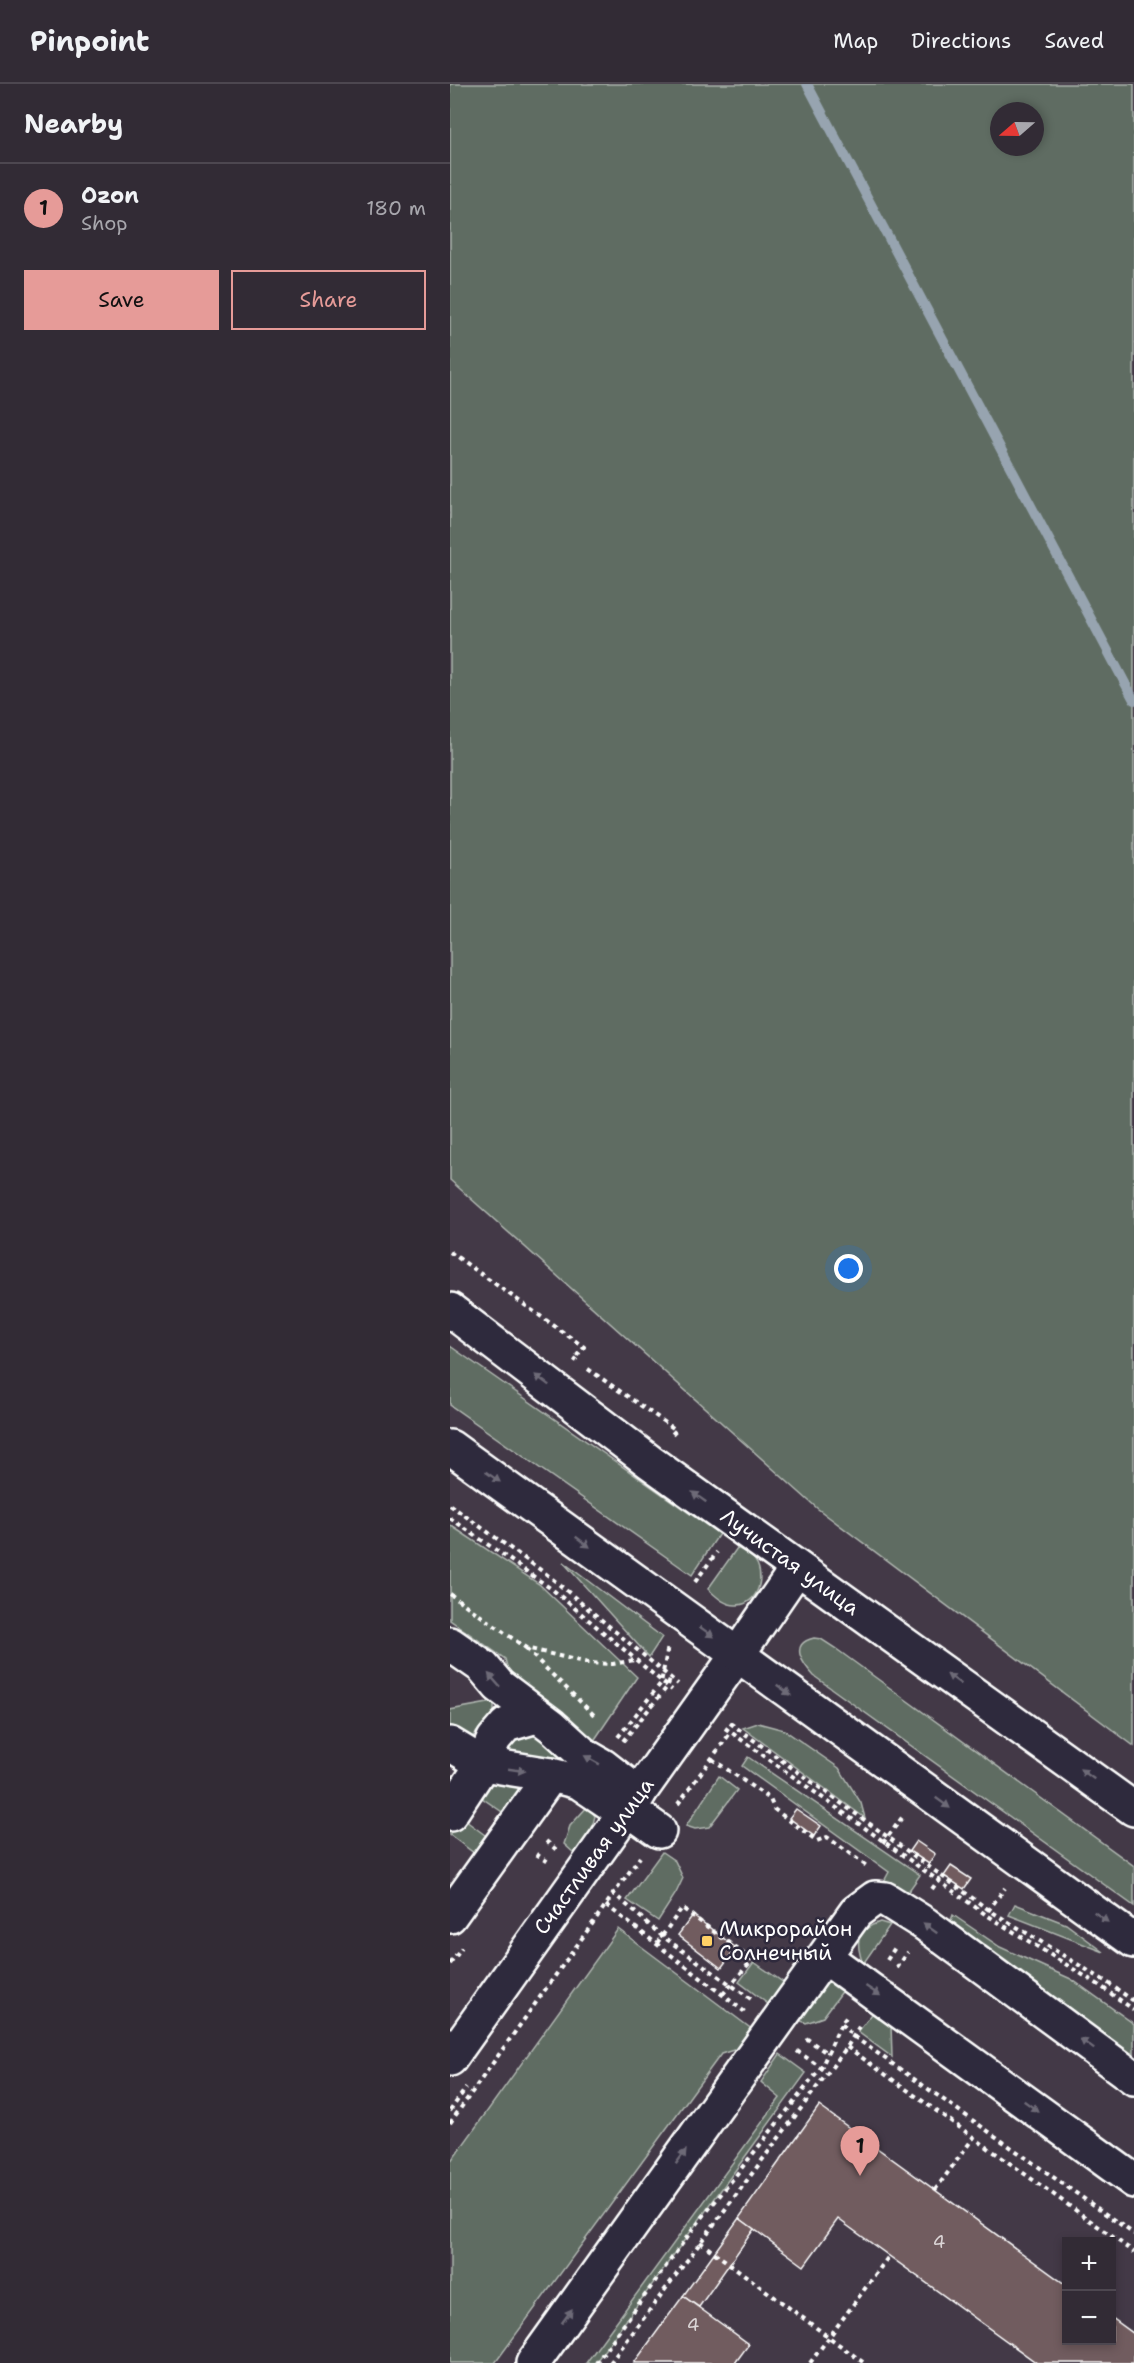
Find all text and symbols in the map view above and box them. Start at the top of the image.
text: Pinpoint [30,22,149,60]
text: Map [833,27,878,55]
text: Directions [911,27,1011,55]
text: Saved [1044,27,1104,55]
north arrow [990,102,1044,156]
text: Nearby [24,106,123,141]
text: Ozon [81,181,139,210]
text: 1 [39,195,48,221]
text: 180 m [366,195,426,221]
text: Shop [81,210,128,236]
button: Save [24,270,219,330]
button: Share [231,270,426,330]
your location [834,1254,863,1283]
one-way arrow [535,1374,551,1386]
one-way arrow [485,1471,500,1483]
one-way arrow [691,1491,706,1503]
street label: Лучистая улица [715,1502,865,1622]
one-way arrow [574,1536,590,1548]
one-way arrow [699,1626,715,1638]
one-way arrow [487,1672,501,1687]
one-way arrow [946,1673,962,1685]
one-way arrow [777,1683,792,1695]
one-way arrow [584,1754,600,1765]
one-way arrow [508,1766,527,1775]
one-way arrow [1079,1769,1094,1781]
street label: Счастливая улица [528,1772,660,1940]
one-way arrow [934,1797,950,1809]
one-way arrow [1093,1911,1109,1923]
place label: Микрорайон Солнечный [719,1915,852,1967]
one-way arrow [923,1922,939,1934]
marker: Микрорайон Солнечный [700,1934,714,1948]
one-way arrow [865,1985,881,1996]
one-way arrow [1079,2037,1095,2050]
one-way arrow [1023,2099,1038,2111]
pin: 1 [840,2126,880,2176]
one-way arrow [675,2150,687,2166]
house number: 4 [933,2230,945,2254]
map controls [1062,2237,1116,2345]
button: + [1062,2237,1116,2291]
button: − [1062,2291,1116,2345]
one-way arrow [561,2308,573,2324]
house number: 4 [687,2313,699,2337]

